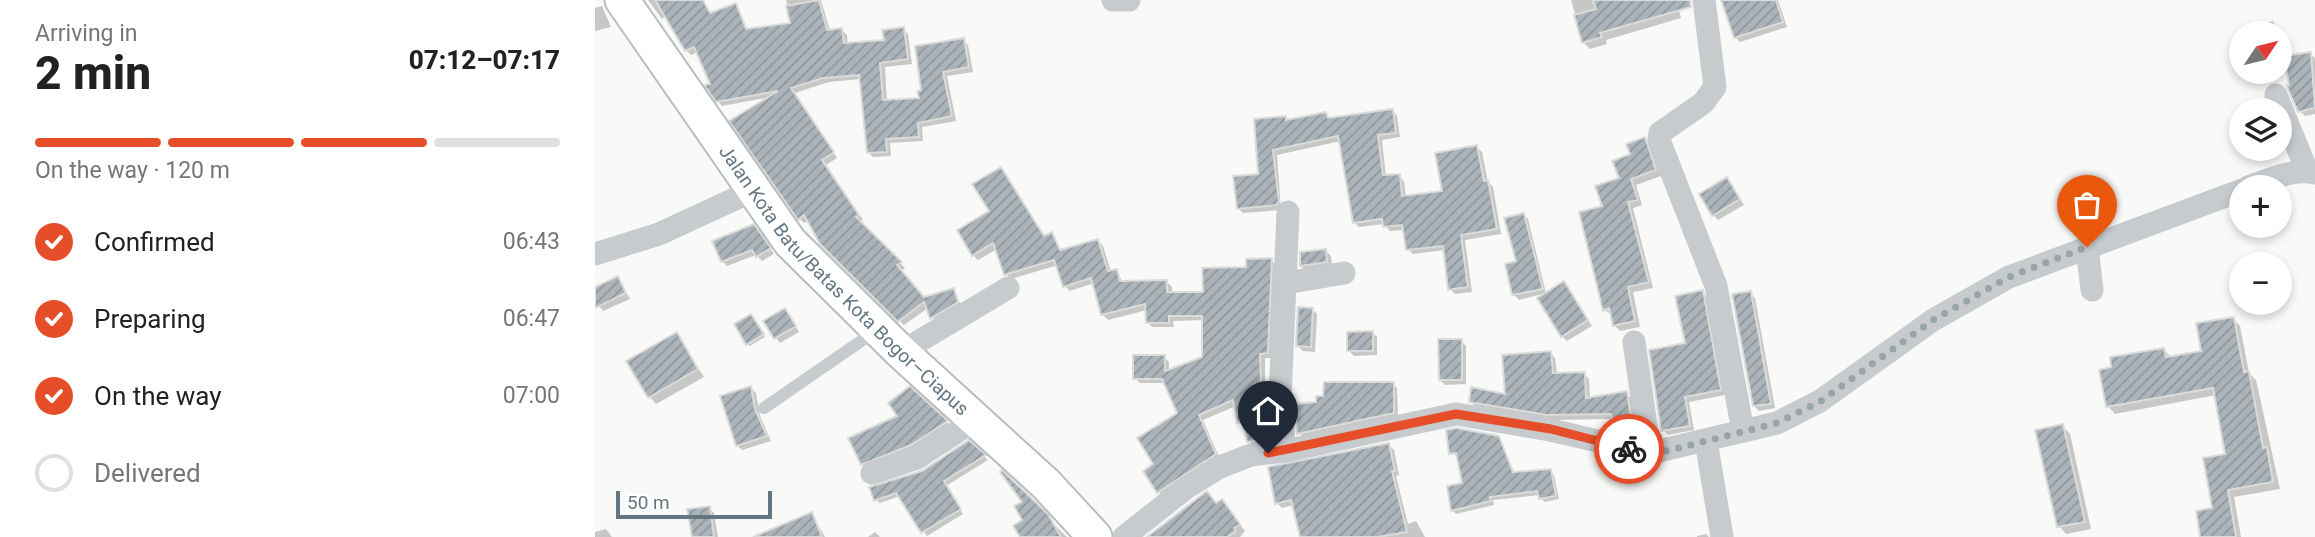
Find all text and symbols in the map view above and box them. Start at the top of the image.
text: Arriving in [35,20,138,47]
north arrow [2229,21,2293,84]
map controls [2229,21,2292,315]
text: 07:12–07:17 [409,45,560,75]
text: 2 min [35,46,151,100]
button: layers [2229,98,2292,161]
street label: Jalan Kota Batu/Batas Kota Bogor–Ciapus [714,141,974,420]
text: On the way · 120 m [35,157,230,184]
pin [2057,175,2117,247]
button: + [2229,175,2292,238]
icon: bag [2068,186,2106,224]
icon: check [35,223,73,261]
text: Confirmed [94,227,215,257]
text: 06:43 [503,228,560,255]
button: − [2229,252,2292,315]
icon: check [35,300,73,338]
text: Preparing [94,304,206,334]
text: 06:47 [503,305,560,332]
icon: check [35,377,73,415]
text: On the way [94,381,222,411]
pin [1238,381,1298,453]
text: 07:00 [503,382,560,409]
icon: home [1249,392,1287,430]
courier [1594,414,1664,484]
icon: bike [1610,430,1648,468]
text: Delivered [94,458,201,488]
scale bar [616,488,772,520]
text: 50 m [627,491,670,514]

